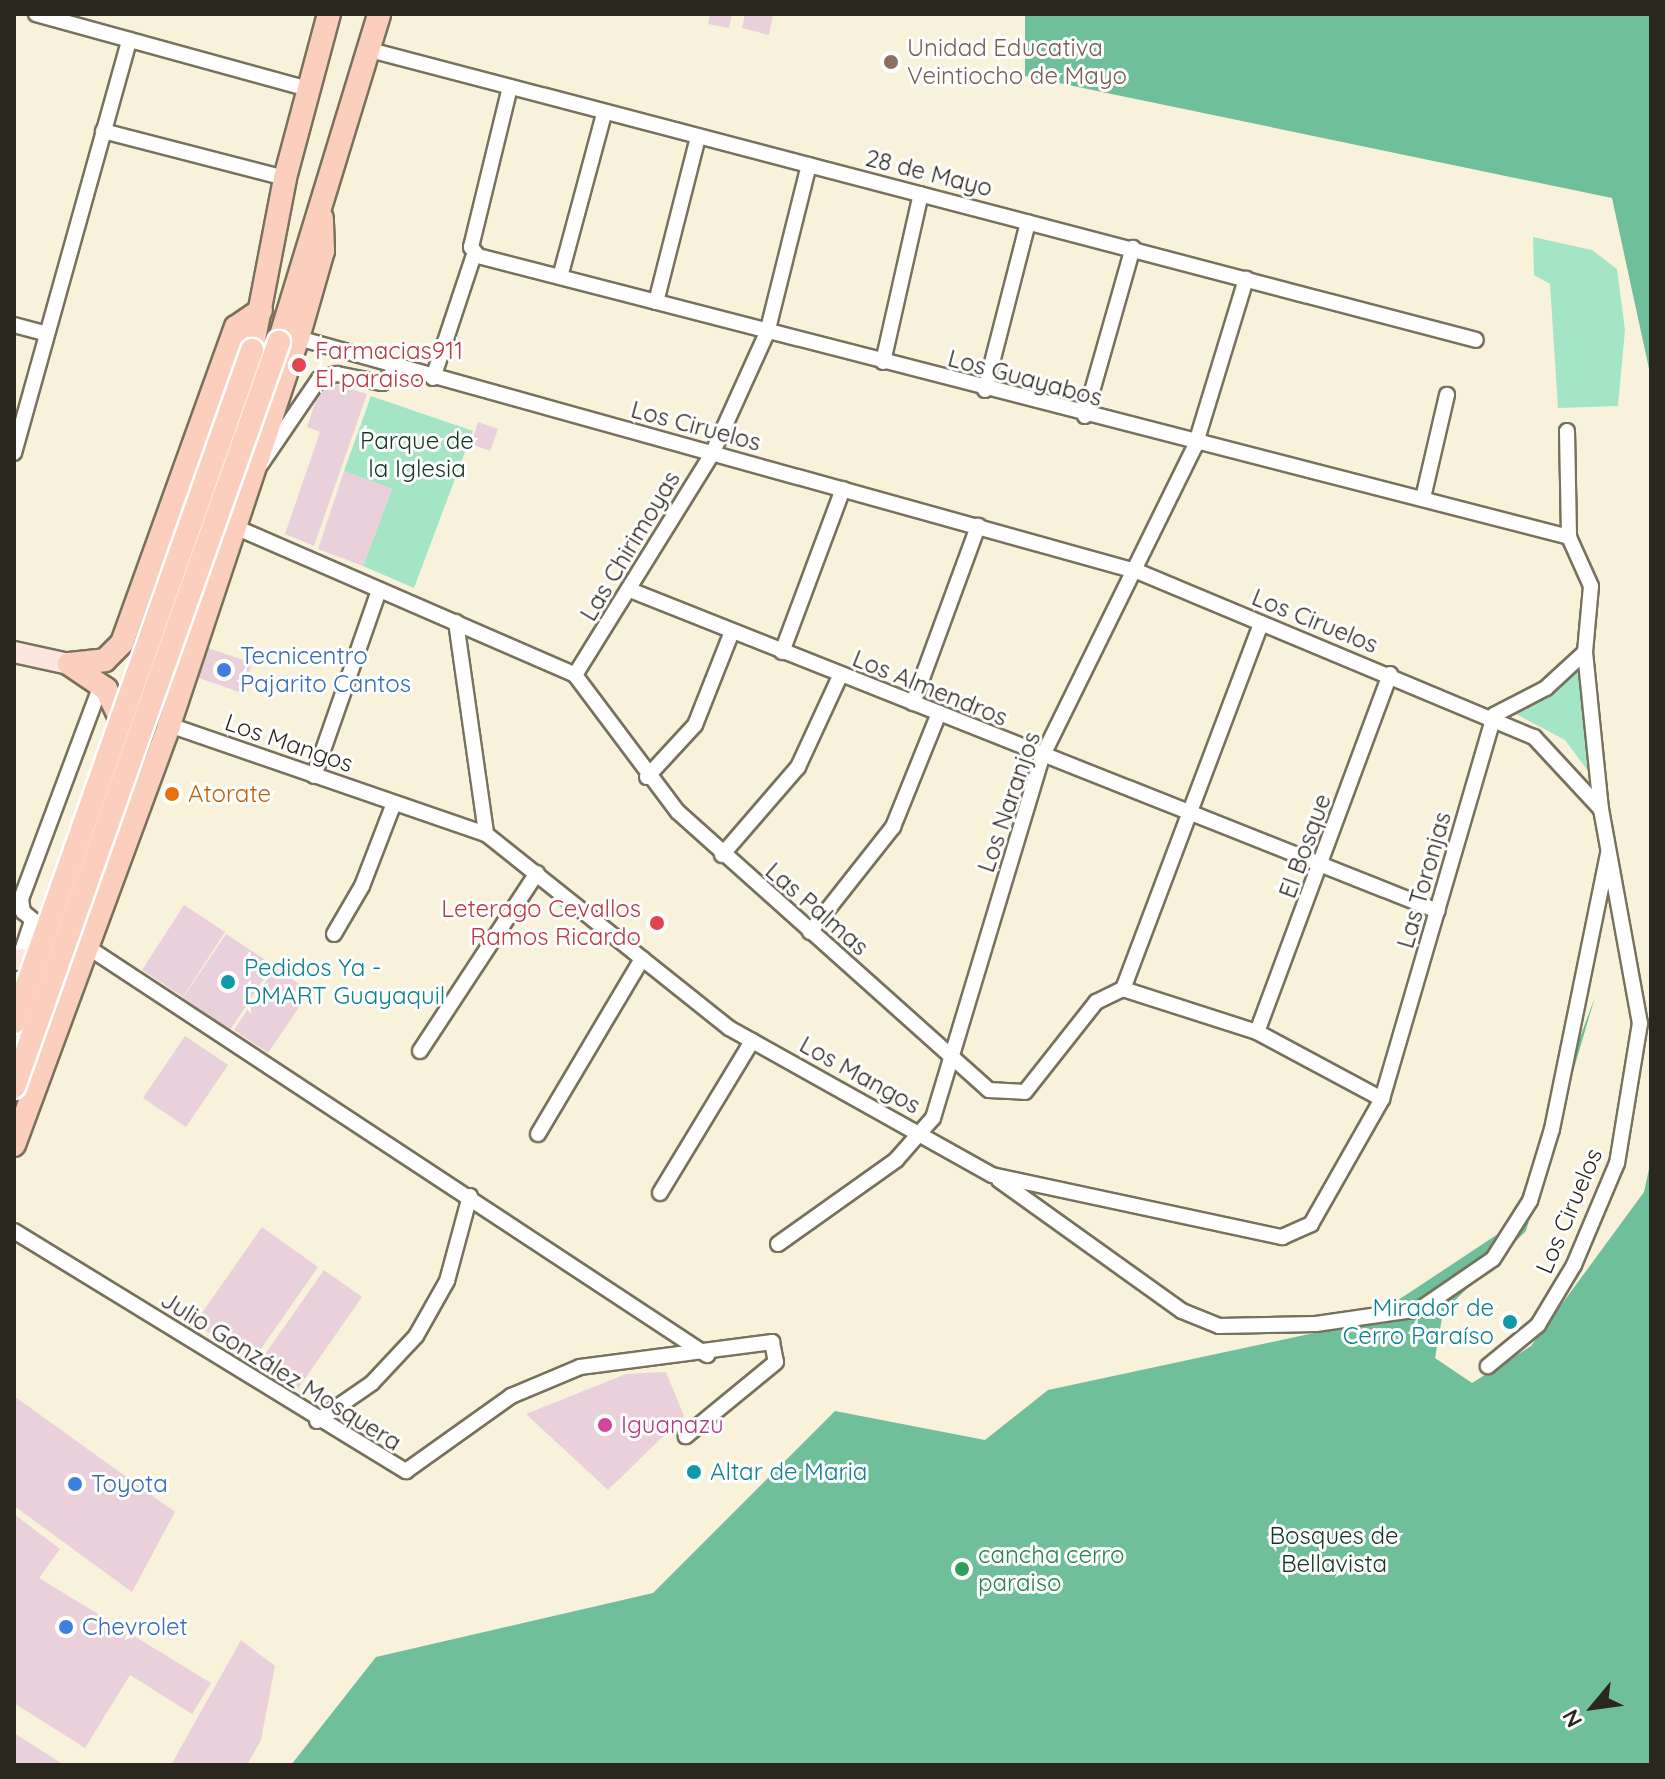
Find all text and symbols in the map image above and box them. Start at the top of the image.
place label: Unidad Educativa Veintiocho de Mayo [907,34,1127,90]
marker: Unidad Educativa Veintiocho de Mayo [882,53,900,71]
street label: 28 de Mayo [863,143,995,203]
place label: Farmacias911 El paraiso [315,337,463,393]
street label: Los Guayabos [945,344,1105,412]
marker: Farmacias911 El paraiso [290,356,308,374]
street label: Los Ciruelos [628,395,764,457]
park label: Parque de la Iglesia [360,427,474,483]
street label: Las Chirimoyas [574,466,686,626]
street label: Los Ciruelos [1248,583,1382,659]
place label: Tecnicentro Pajarito Cantos [240,642,411,698]
street label: Los Almendros [848,644,1012,732]
marker: Tecnicentro Pajarito Cantos [215,661,233,679]
street label: Los Mangos [221,708,357,778]
street label: Los Naranjos [972,728,1046,876]
place label: Atorate [188,780,271,808]
marker: Atorate [163,785,181,803]
street label: El Bosque [1273,790,1337,902]
street label: Las Toronjas [1391,808,1457,952]
street label: Las Palmas [760,856,874,962]
place label: Leterago Cevallos Ramos Ricardo [441,895,641,951]
marker: Leterago Cevallos Ramos Ricardo [648,914,666,932]
place label: Pedidos Ya - DMART Guayaquil [244,954,445,1010]
marker: Pedidos Ya - DMART Guayaquil [219,973,237,991]
street label: Los Mangos [795,1030,925,1120]
street label: Los Ciruelos [1530,1144,1608,1278]
street label: Julio González Mosquera [156,1285,406,1457]
place label: Mirador de Cerro Paraíso [1343,1294,1494,1350]
marker: Mirador de Cerro Paraíso [1501,1313,1519,1331]
place label: Iguanazu [621,1411,724,1439]
marker: Iguanazu [596,1416,614,1434]
place label: Altar de Maria [710,1458,867,1486]
marker: Altar de Maria [685,1463,703,1481]
place label: Toyota [91,1470,168,1498]
marker: Toyota [66,1475,84,1493]
park label: Bosques de Bellavista [1269,1522,1399,1578]
place label: cancha cerro paraiso [978,1541,1124,1597]
marker: cancha cerro paraiso [953,1560,971,1578]
place label: Chevrolet [82,1613,188,1641]
marker: Chevrolet [57,1618,75,1636]
north arrow [1553,1667,1633,1747]
text: N [1556,1705,1588,1733]

